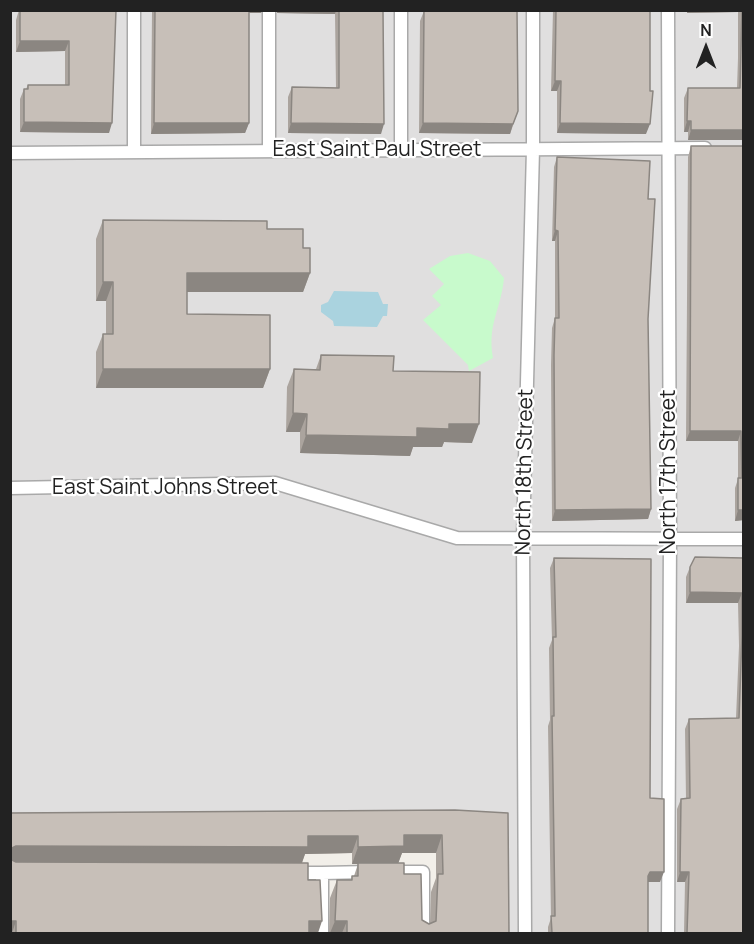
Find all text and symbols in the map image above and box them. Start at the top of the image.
north arrow [676,18,736,78]
text: N [700,19,712,41]
street label: East Saint Paul Street [273,137,481,163]
street label: North 18th Street [511,388,539,556]
street label: North 17th Street [656,390,682,554]
street label: East Saint Johns Street [52,475,278,501]

